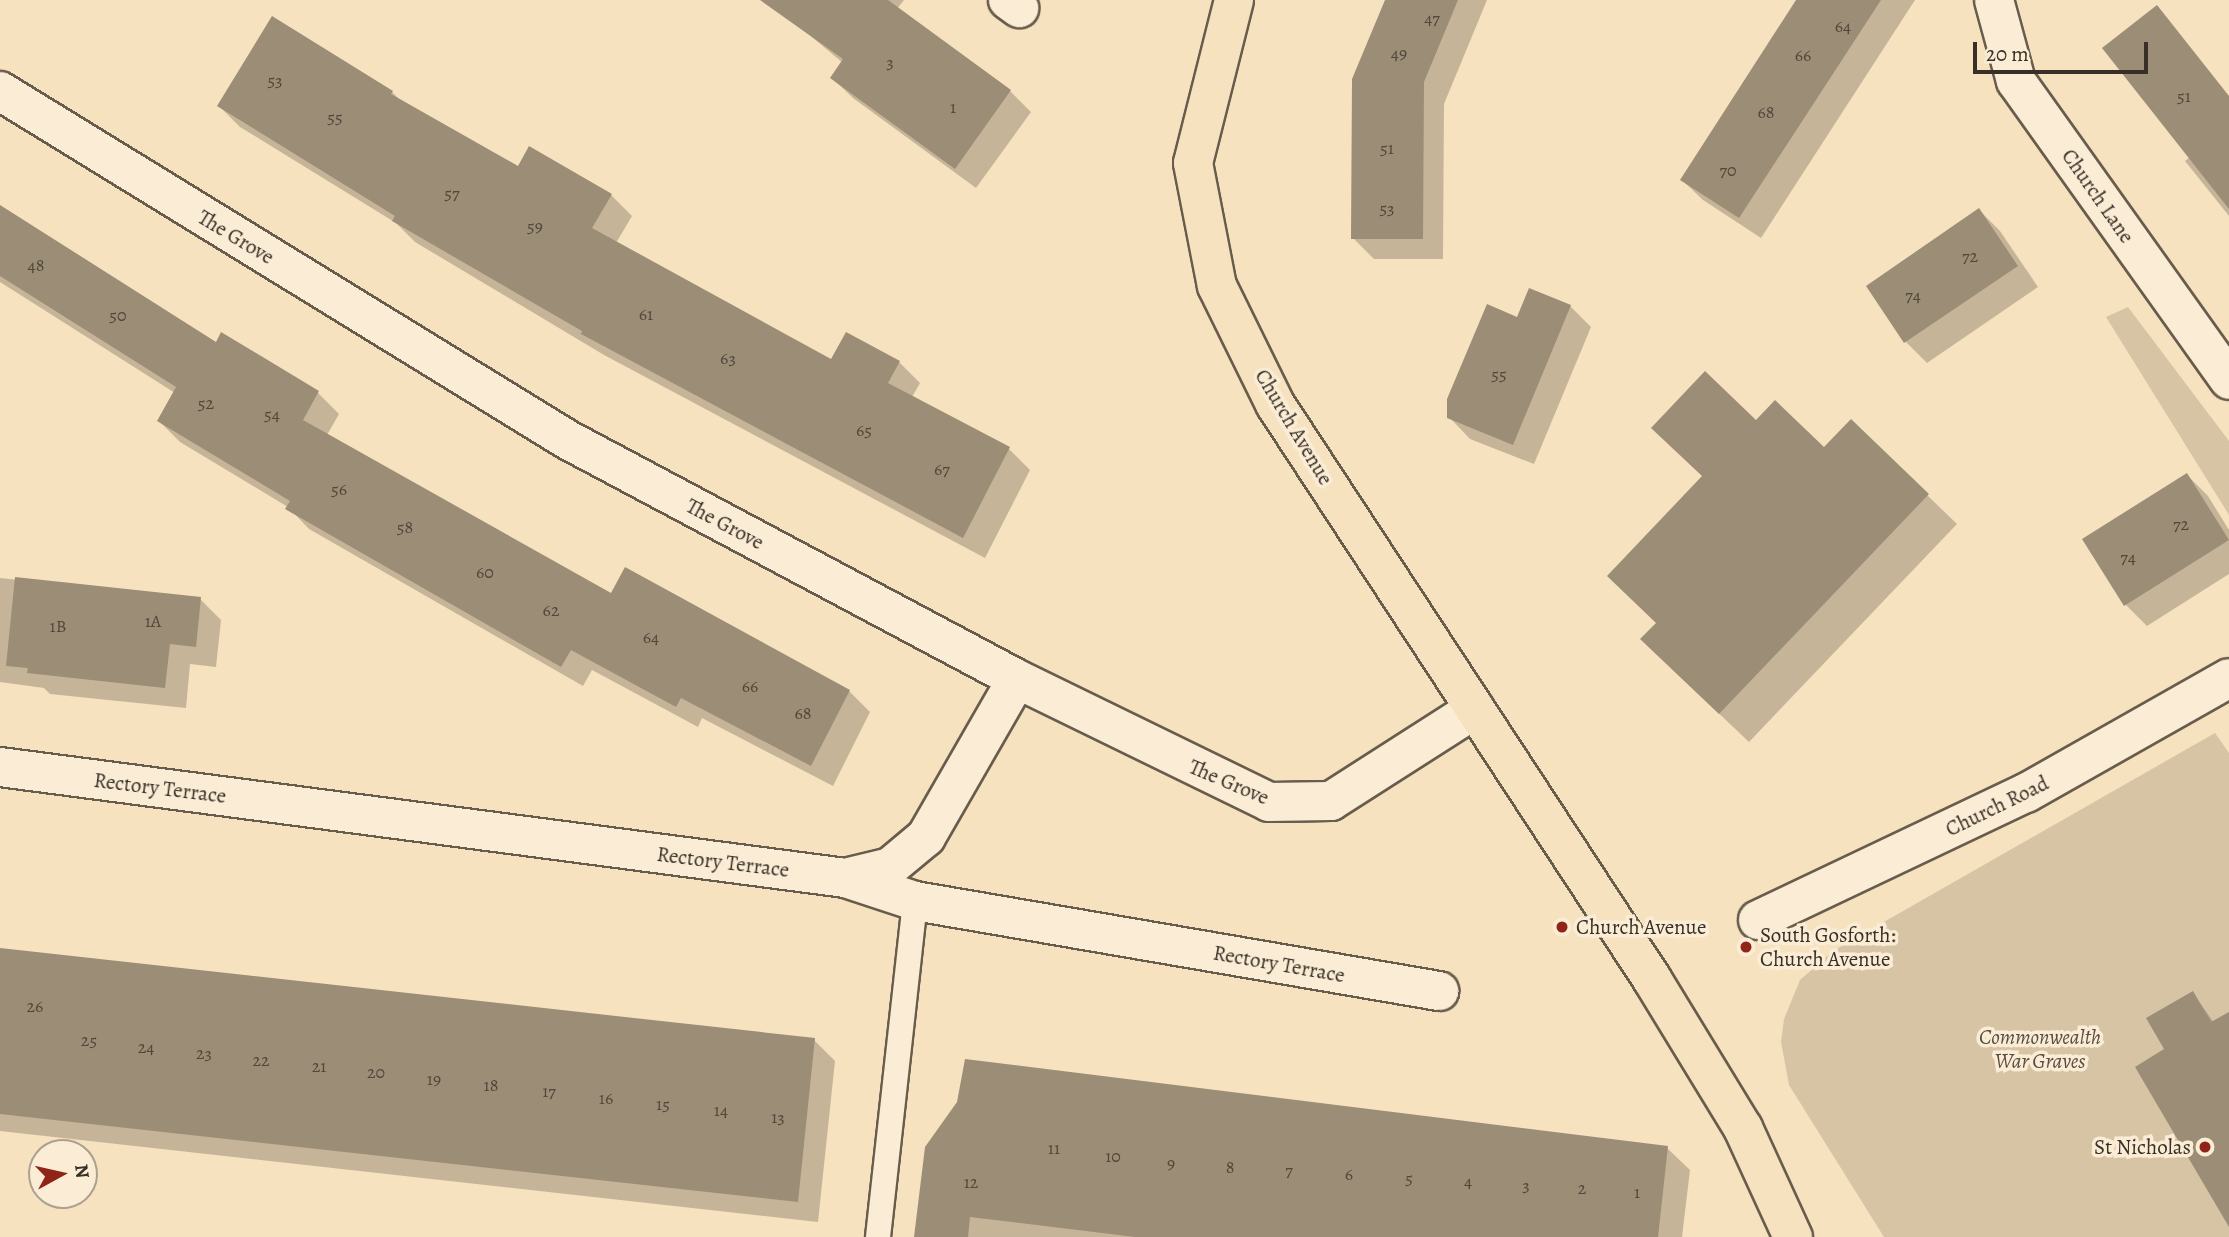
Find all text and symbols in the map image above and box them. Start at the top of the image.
house number: 47 [1424,7,1440,29]
house number: 64 [1835,15,1851,37]
scale bar [1977,28,2152,72]
text: 20 m [1986,40,2029,68]
house number: 49 [1391,42,1407,64]
house number: 66 [1795,44,1811,66]
house number: 3 [886,51,894,73]
house number: 53 [267,69,283,91]
house number: 51 [2177,85,2191,107]
house number: 1 [950,96,956,118]
house number: 68 [1757,101,1775,123]
house number: 55 [327,106,343,128]
house number: 51 [1380,137,1394,159]
street label: Church Lane [2056,144,2140,248]
house number: 70 [1719,159,1737,181]
house number: 57 [444,182,460,204]
house number: 53 [1379,197,1395,219]
street label: The Grove [193,204,279,270]
house number: 59 [527,215,543,237]
house number: 72 [1962,245,1978,267]
house number: 48 [28,254,44,276]
house number: 74 [1905,284,1921,306]
house number: 61 [639,303,653,325]
house number: 50 [109,304,127,326]
house number: 63 [720,347,736,369]
house number: 55 [1491,363,1507,385]
street label: Church Avenue [1250,365,1338,489]
house number: 52 [198,392,214,414]
house number: 54 [264,403,280,425]
house number: 65 [856,419,872,441]
house number: 67 [934,458,950,480]
house number: 56 [331,478,347,500]
street label: The Grove [682,493,768,555]
house number: 72 [2173,513,2189,535]
house number: 58 [397,516,413,538]
house number: 74 [2120,546,2136,568]
house number: 60 [476,561,494,583]
house number: 62 [543,599,559,621]
house number: 1A [145,610,161,632]
house number: 1B [50,615,66,637]
house number: 64 [643,626,659,648]
house number: 66 [742,675,758,697]
house number: 68 [794,702,812,724]
street label: The Grove [1185,754,1273,810]
street label: Rectory Terrace [92,767,228,809]
street label: Church Road [1941,770,2053,842]
street label: Rectory Terrace [655,841,791,883]
place label: Church Avenue [1576,914,1706,940]
marker: Church Avenue [1554,919,1570,935]
place label: South Gosforth: Church Avenue [1760,922,1896,972]
marker: South Gosforth: Church Avenue [1738,939,1754,955]
street label: Rectory Terrace [1211,940,1347,988]
house number: 26 [27,995,43,1017]
park label: Commonwealth War Graves [1979,1024,2101,1074]
house number: 25 [81,1029,97,1051]
house number: 24 [138,1036,154,1058]
house number: 23 [196,1042,212,1064]
house number: 22 [252,1049,270,1071]
house number: 21 [312,1055,326,1077]
house number: 20 [367,1061,385,1083]
house number: 19 [427,1068,441,1090]
house number: 18 [484,1074,498,1096]
house number: 17 [542,1080,556,1102]
house number: 16 [599,1087,613,1109]
house number: 15 [656,1093,670,1115]
house number: 14 [714,1099,728,1121]
house number: 13 [771,1106,785,1128]
place label: St Nicholas [2094,1134,2191,1160]
house number: 11 [1048,1137,1060,1159]
north arrow [28,1139,98,1209]
marker: St Nicholas [2197,1139,2213,1155]
house number: 10 [1105,1145,1121,1167]
house number: 9 [1167,1152,1175,1174]
house number: 8 [1226,1156,1234,1178]
house number: 7 [1285,1159,1293,1181]
text: N [68,1163,96,1180]
house number: 6 [1345,1163,1353,1185]
house number: 5 [1405,1167,1413,1189]
house number: 4 [1464,1170,1472,1192]
house number: 12 [964,1171,978,1193]
house number: 3 [1522,1174,1530,1196]
house number: 2 [1578,1177,1586,1199]
house number: 1 [1634,1181,1640,1203]

